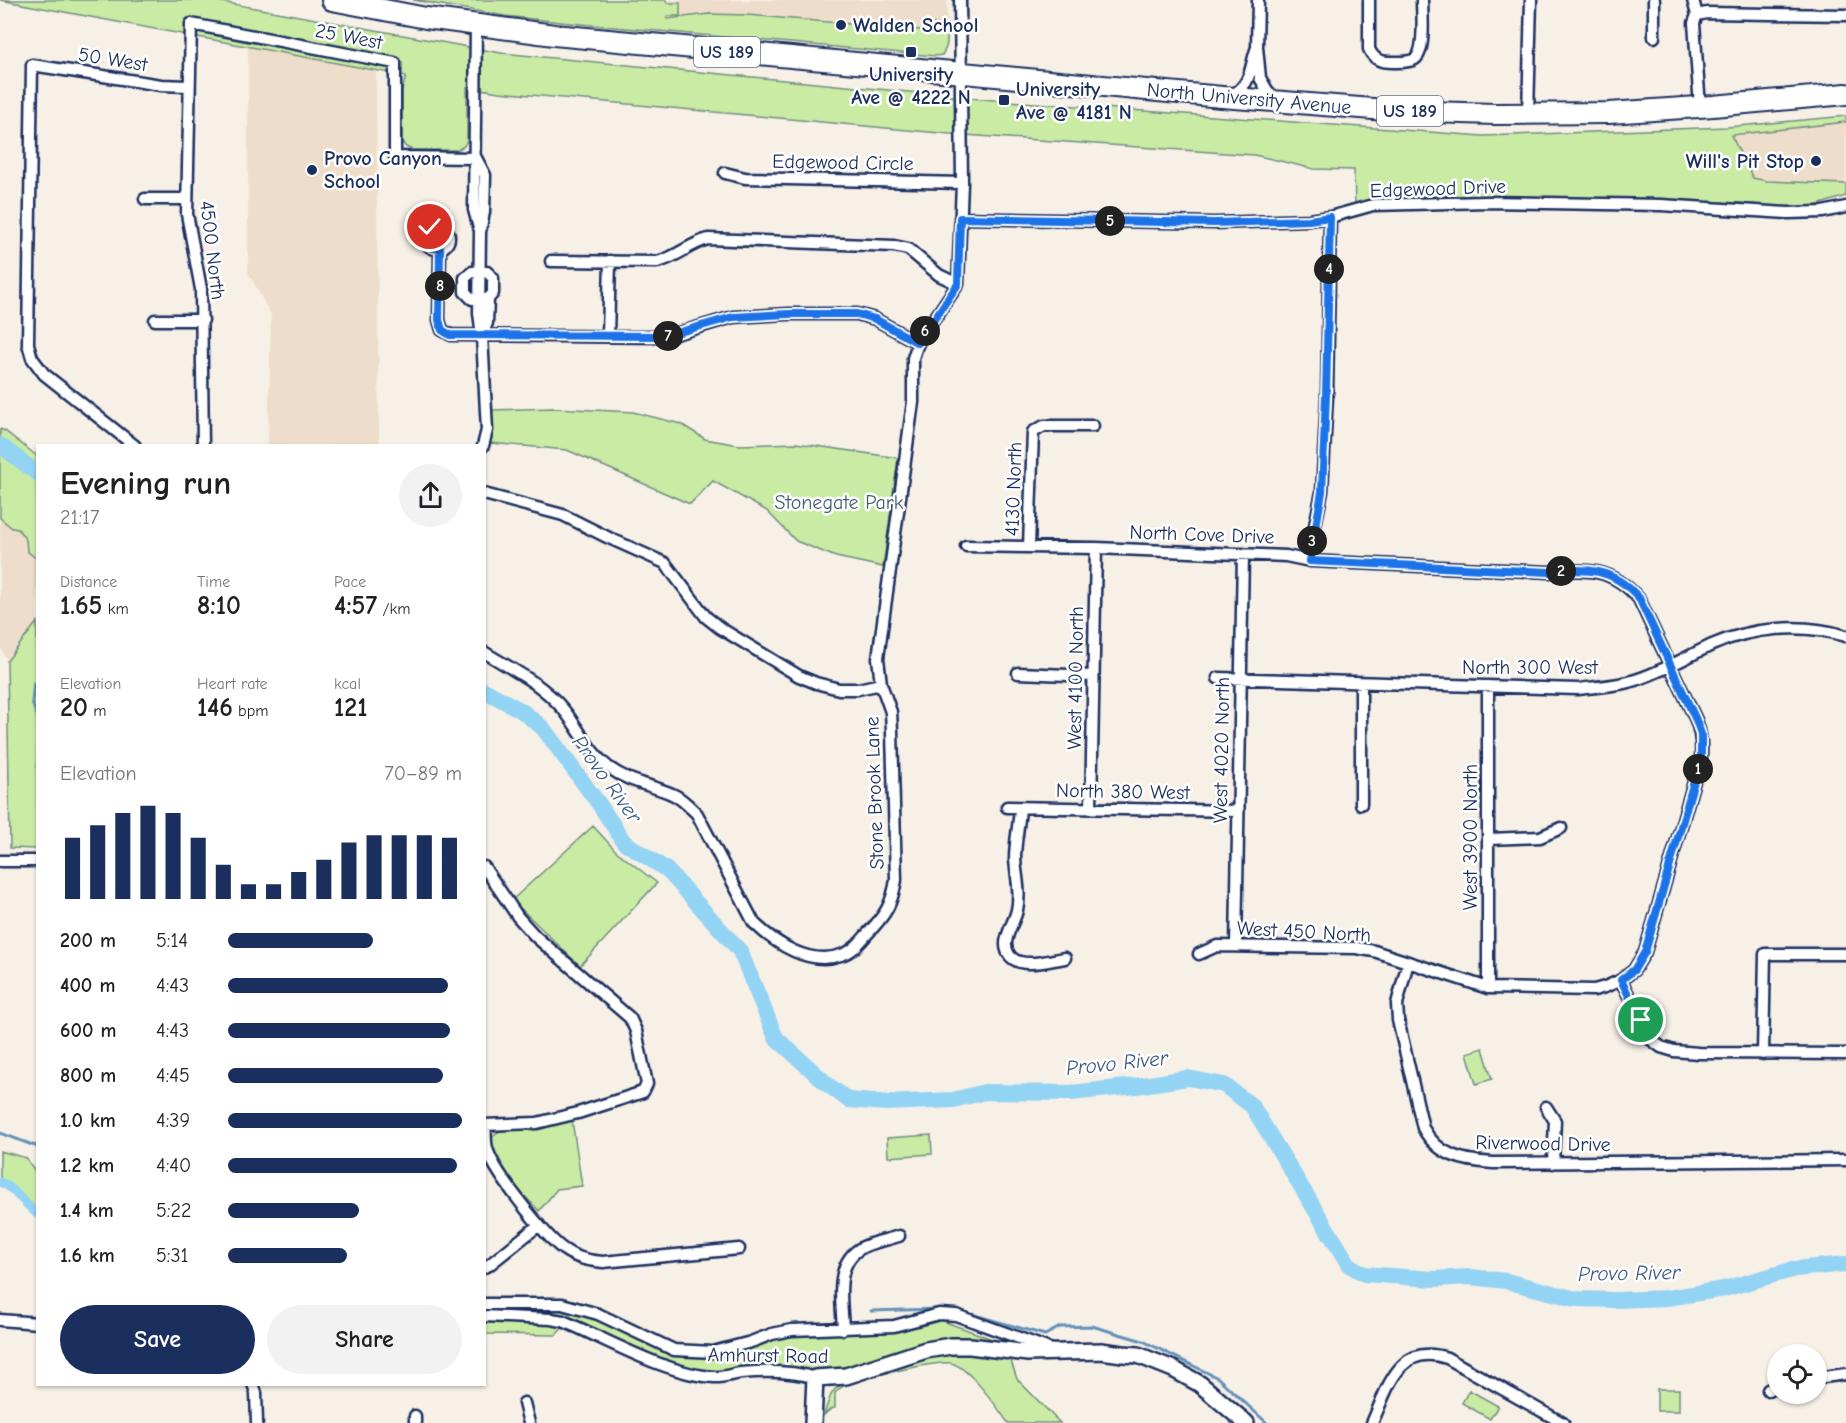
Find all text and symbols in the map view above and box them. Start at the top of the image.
place label: Walden School [853,14,978,37]
marker: Walden School [834,18,848,32]
street label: 25 West [313,19,386,55]
road number: US 189 [694,37,760,67]
street label: 50 West [77,43,150,77]
marker: University Ave @ 4222 N [904,45,918,59]
place label: University Ave @ 4222 N [851,63,971,109]
place label: University Ave @ 4181 N [1016,78,1132,124]
street label: North University Avenue [1146,78,1352,119]
marker: University Ave @ 4181 N [997,93,1011,107]
road number: US 189 [1377,96,1443,126]
place label: Provo Canyon School [324,147,442,193]
street label: Edgewood Circle [772,150,914,175]
place label: Will's Pit Stop [1686,150,1804,173]
marker: Will's Pit Stop [1809,154,1823,168]
marker: Provo Canyon School [305,163,319,177]
street label: Edgewood Drive [1369,175,1507,202]
street label: 4500 North [195,199,230,301]
pin [404,201,455,252]
pin: 5 [1095,206,1125,236]
icon: check [413,210,446,243]
text: 5 [1106,212,1114,230]
pin: 4 [1314,254,1344,284]
text: 4 [1325,260,1333,278]
pin: 8 [425,271,455,301]
text: 8 [436,277,444,295]
pin: 6 [910,316,940,346]
pin: 7 [653,321,683,351]
text: 6 [921,322,929,340]
text: 7 [664,327,672,345]
street label: 4130 North [1000,441,1027,537]
text: Evening run [60,464,231,502]
button: share [399,464,462,527]
park label: Stonegate Park [775,491,904,514]
text: 21:17 [60,506,99,529]
street label: North Cove Drive [1129,520,1275,549]
pin: 3 [1297,526,1327,556]
text: 3 [1308,532,1316,550]
pin: 2 [1546,556,1576,586]
text: 2 [1557,562,1565,580]
text: Distance [60,573,117,591]
text: Time [197,573,230,591]
text: Pace [334,573,366,591]
text: 1.65 [60,591,102,621]
text: 8:10 [197,591,241,621]
text: 4:57 [334,591,377,621]
text: km [102,600,129,618]
text: /km [377,600,410,618]
street label: West 4100 North [1063,606,1088,750]
street label: North 300 West [1462,656,1599,679]
text: Elevation [60,675,121,693]
text: Heart rate [197,675,268,693]
text: kcal [334,675,361,693]
street label: West 4020 North [1209,677,1234,823]
text: 20 [60,693,88,723]
text: 146 [197,693,233,723]
text: 121 [334,693,367,723]
text: m [88,702,106,720]
text: bpm [233,702,268,720]
street label: Stone Brook Lane [860,716,889,870]
water label: Provo River [567,731,648,829]
pin: 1 [1683,754,1713,784]
text: 1 [1695,760,1701,778]
text: Elevation [60,762,137,785]
text: 70–89 m [384,762,462,785]
street label: West 3900 North [1459,764,1482,910]
street label: North 380 West [1056,779,1192,804]
street label: West 450 North [1236,917,1372,946]
text: 200 m [60,929,116,952]
text: 5:14 [156,929,188,952]
text: 400 m [60,974,115,997]
text: 4:43 [156,974,189,997]
pin [1615,994,1666,1045]
icon: arrive [1624,1003,1657,1036]
text: 600 m [60,1019,116,1042]
text: 4:43 [156,1019,189,1042]
water label: Provo River [1065,1046,1171,1080]
text: 800 m [60,1064,116,1087]
text: 4:45 [156,1064,190,1087]
text: 1.0 km [60,1109,116,1132]
text: 4:39 [156,1109,190,1132]
street label: Riverwood Drive [1475,1131,1611,1156]
text: 1.2 km [60,1154,114,1177]
text: 4:40 [156,1154,191,1177]
text: 1.4 km [60,1199,114,1222]
text: 5:22 [156,1199,191,1222]
text: 1.6 km [60,1244,115,1267]
text: 5:31 [156,1244,189,1267]
water label: Provo River [1578,1260,1682,1286]
button: Save [60,1305,255,1374]
button: Share [267,1305,462,1374]
street label: Amhurst Road [707,1343,829,1368]
map controls [1767,1344,1827,1404]
button: locate [1767,1344,1827,1404]

